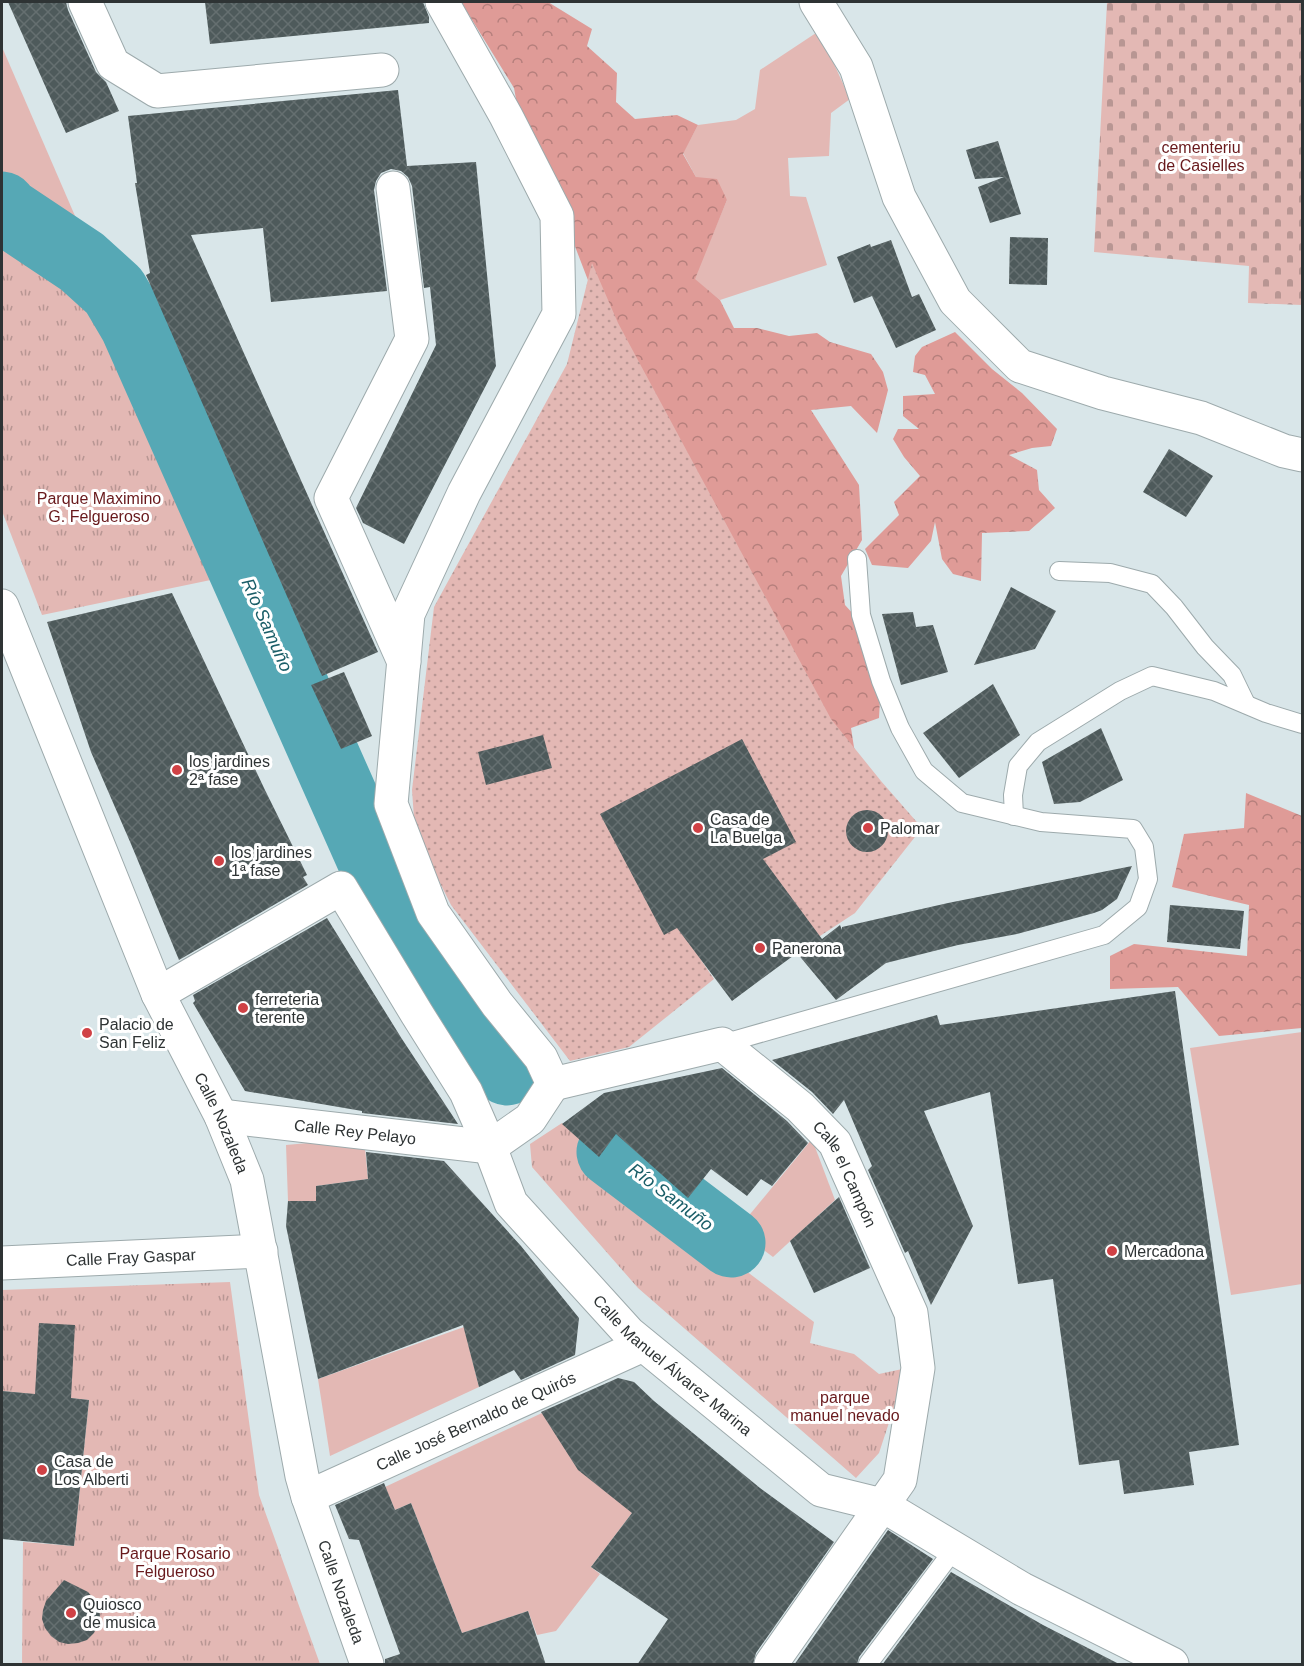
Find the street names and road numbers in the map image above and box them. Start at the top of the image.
street label: Calle Nozaleda [192,1070,252,1176]
street label: Calle Rey Pelayo [293,1116,417,1147]
street label: Calle el Campón [810,1117,880,1230]
street label: Calle Fray Gaspar [66,1246,197,1269]
street label: Calle Manuel Álvarez Marina [590,1291,755,1439]
street label: Calle José Bernaldo de Quirós [373,1368,578,1474]
street label: Calle Nozaleda [315,1538,368,1646]

